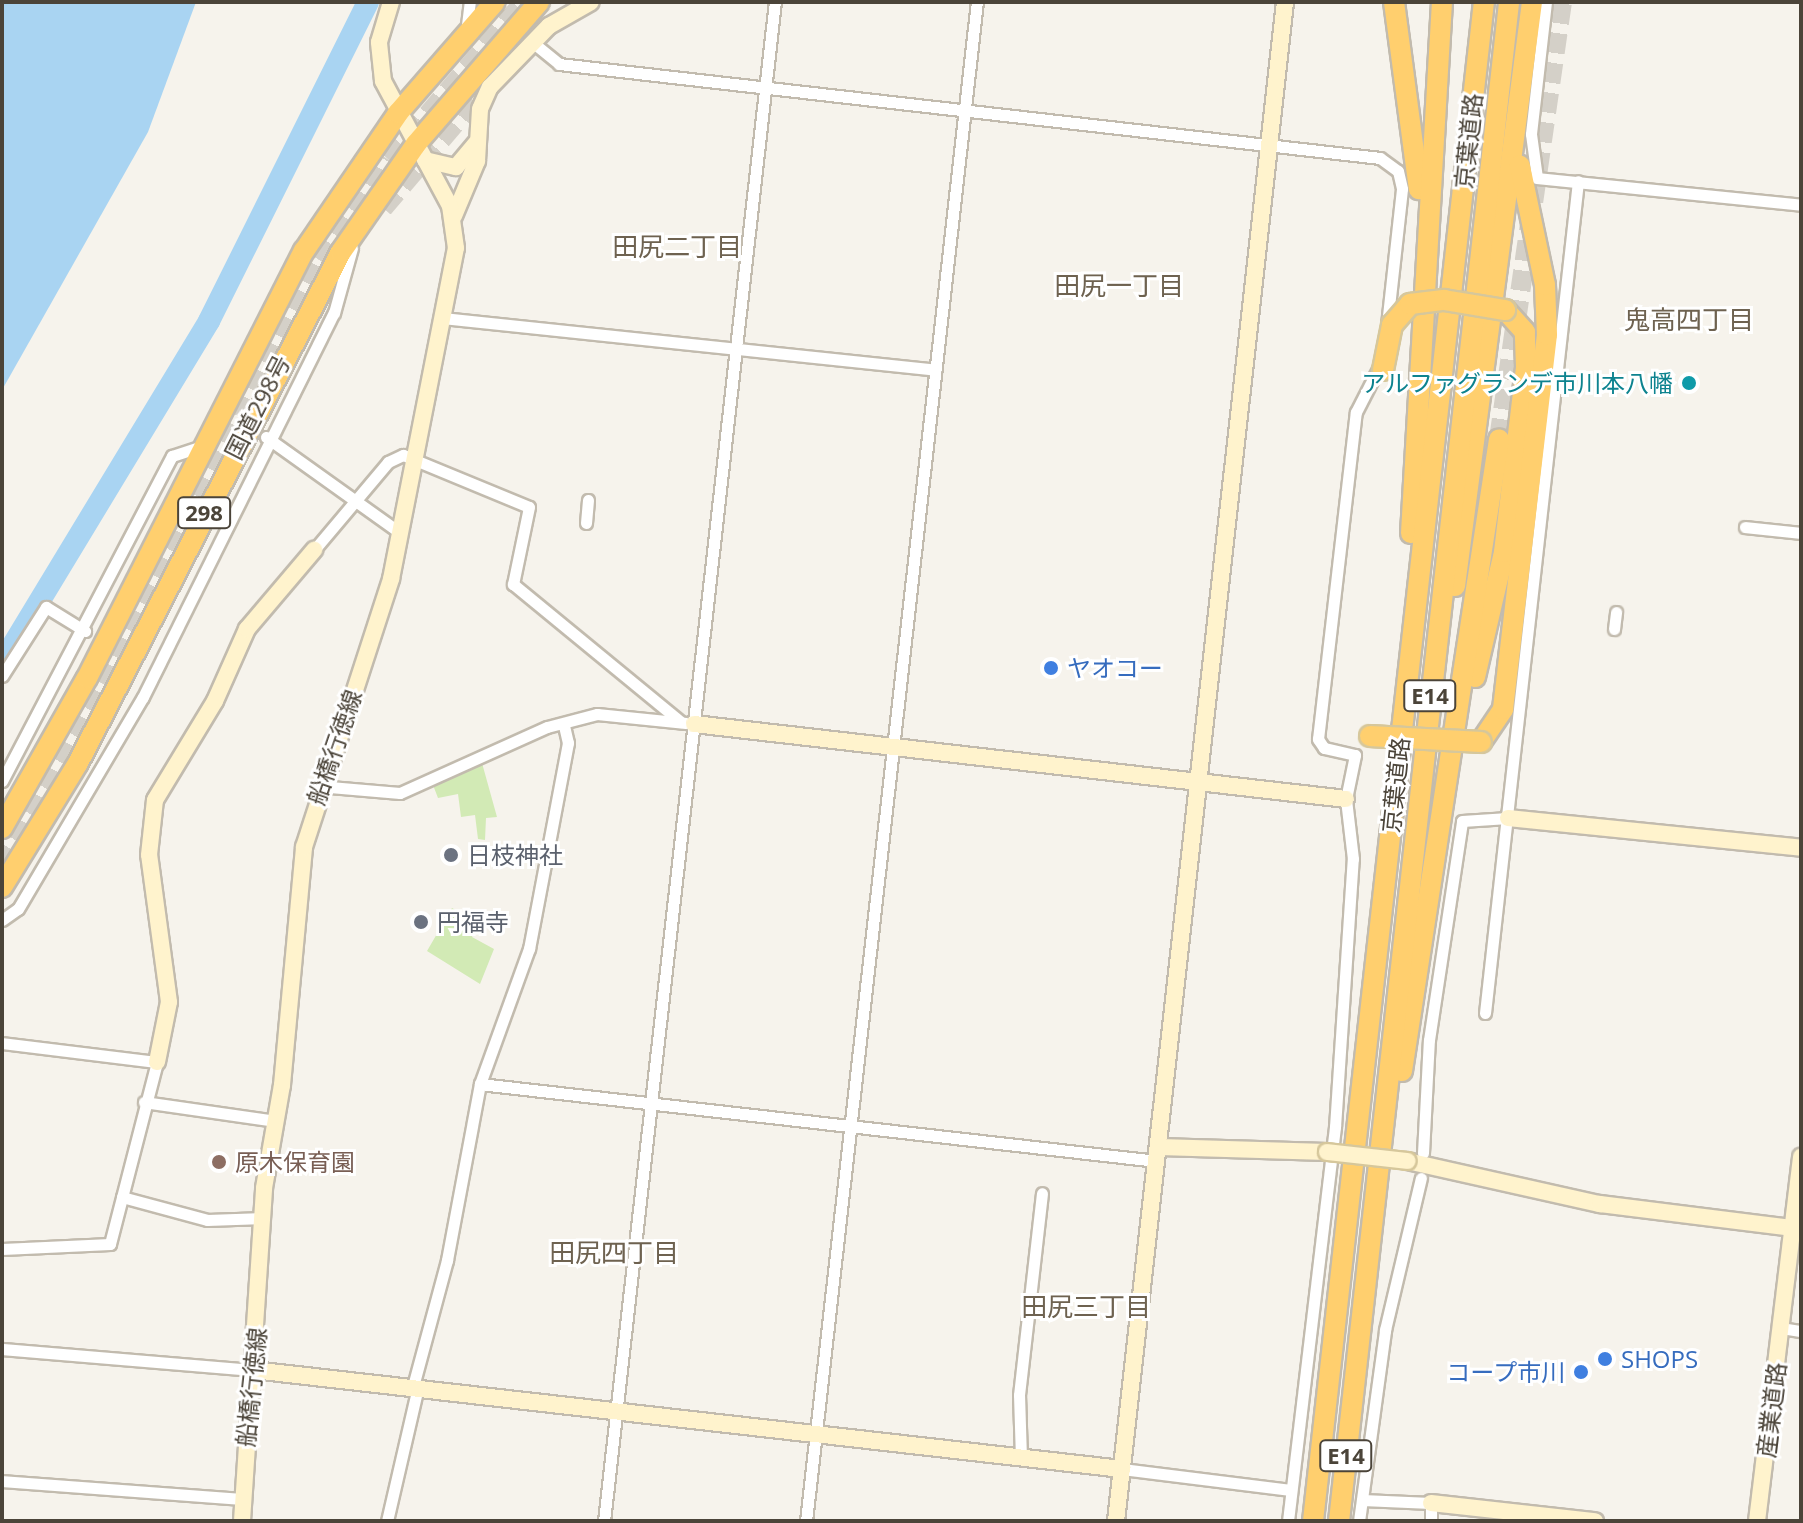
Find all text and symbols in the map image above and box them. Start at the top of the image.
street label: 京葉道路 [1449,92,1487,190]
district label: 田尻二丁目 [612,231,742,263]
district label: 田尻一丁目 [1054,270,1184,302]
district label: 鬼高四丁目 [1624,304,1754,336]
street label: 国道298号 [218,350,296,464]
place label: アルファグランデ市川本八幡 [1361,369,1673,397]
marker: アルファグランデ市川本八幡 [1680,374,1698,392]
road number: 298 [176,495,232,531]
place label: ヤオコー [1067,654,1163,682]
marker: ヤオコー [1042,659,1060,677]
road number: E14 [1402,678,1458,714]
street label: 船橋行徳線 [301,686,367,808]
street label: 京葉道路 [1376,736,1414,834]
place label: 日枝神社 [467,841,563,869]
marker: 日枝神社 [442,846,460,864]
place label: 円福寺 [437,908,509,936]
marker: 円福寺 [412,913,430,931]
place label: 原木保育園 [235,1148,355,1176]
marker: 原木保育園 [210,1153,228,1171]
district label: 田尻四丁目 [549,1237,679,1269]
district label: 田尻三丁目 [1021,1291,1151,1323]
street label: 船橋行徳線 [230,1326,272,1448]
place label: SHOPS [1621,1345,1698,1373]
marker: SHOPS [1596,1350,1614,1368]
place label: コープ市川 [1445,1358,1565,1386]
street label: 産業道路 [1751,1361,1791,1459]
marker: コープ市川 [1572,1363,1590,1381]
road number: E14 [1318,1438,1374,1474]

